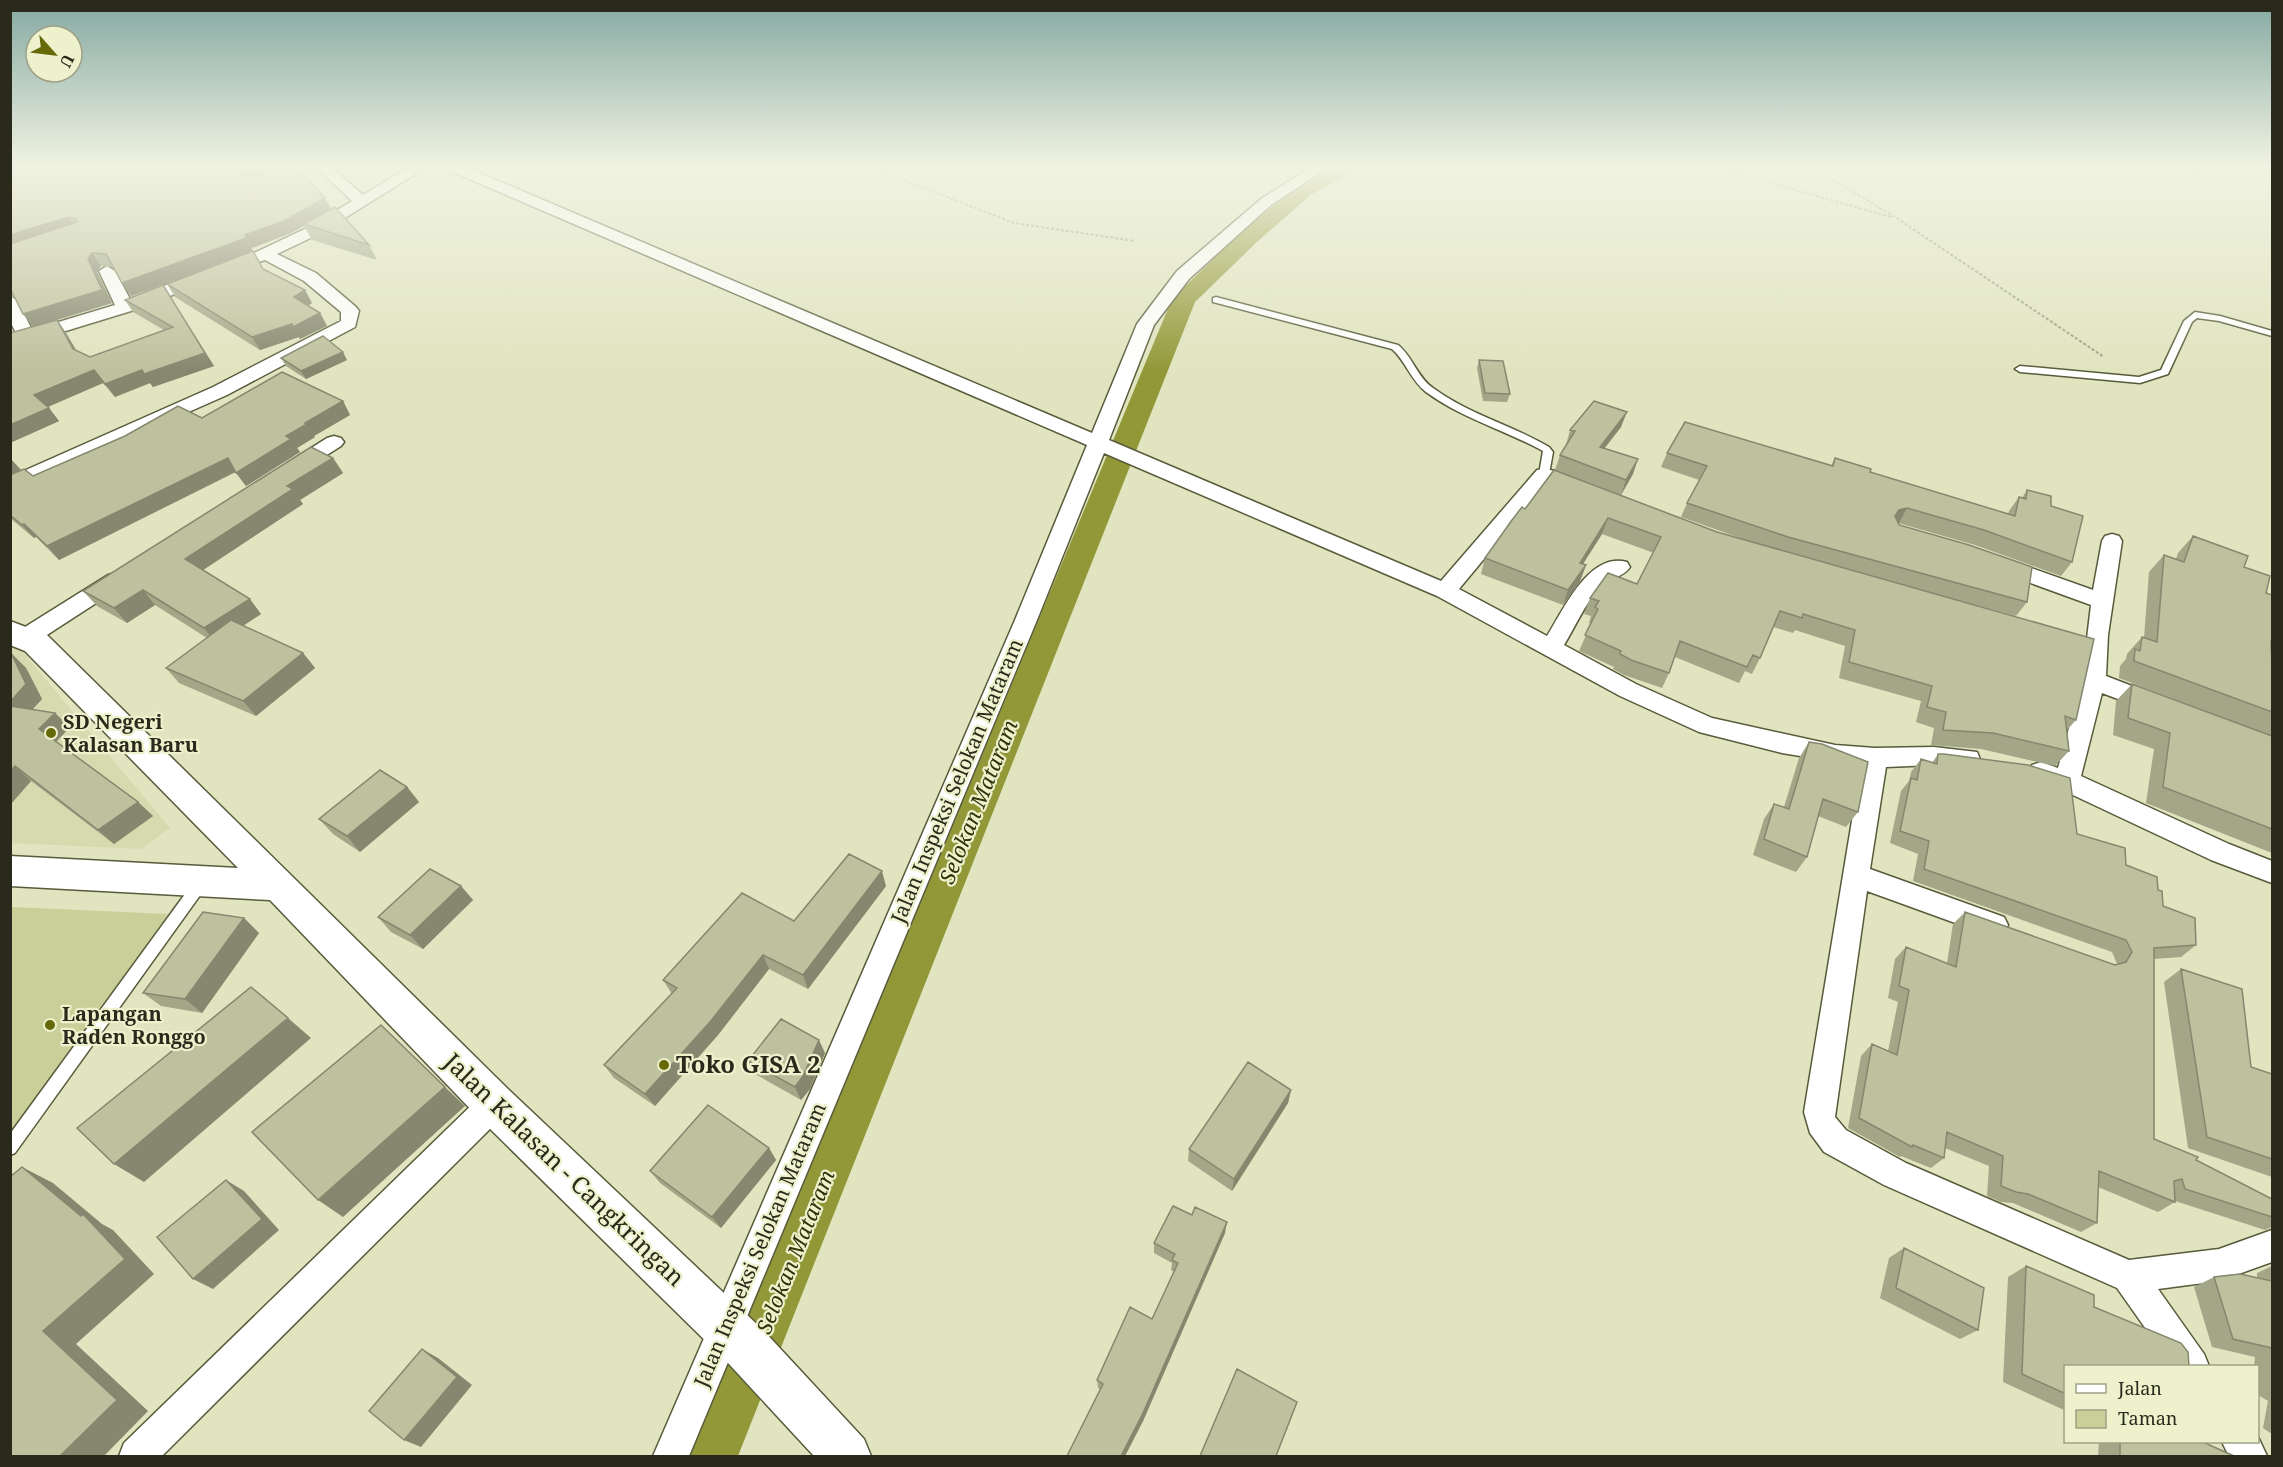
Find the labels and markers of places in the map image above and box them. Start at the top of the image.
place label: SD Negeri Kalasan Baru [63,708,198,758]
marker: SD Negeri Kalasan Baru [44,726,58,740]
place label: Lapangan Raden Ronggo [62,1000,206,1050]
marker: Lapangan Raden Ronggo [43,1018,57,1032]
place label: Toko GISA 2 [676,1047,821,1080]
marker: Toko GISA 2 [657,1058,671,1072]

